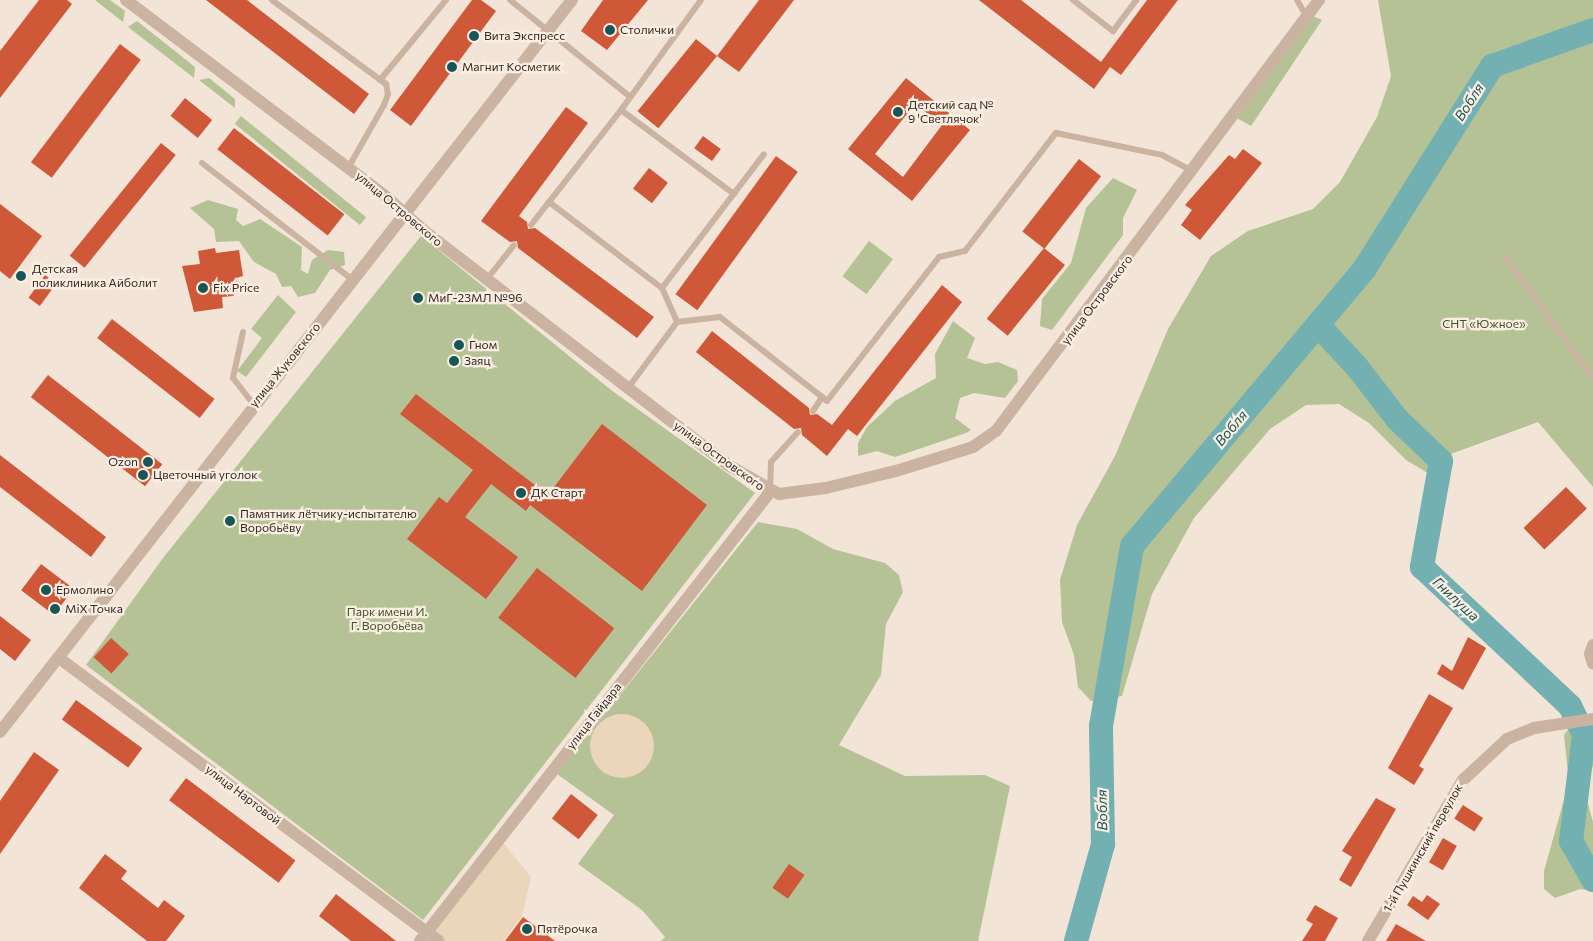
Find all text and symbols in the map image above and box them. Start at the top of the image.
place label: Столички [620,23,674,37]
marker: Столички [604,24,616,36]
place label: Вита Экспресс [484,29,565,43]
marker: Вита Экспресс [468,30,480,42]
place label: Магнит Косметик [462,60,561,74]
marker: Магнит Косметик [446,61,458,73]
water label: Вобля [1451,80,1487,124]
place label: Детский сад № 9 'Светлячок' [908,98,993,126]
marker: Детский сад № 9 'Светлячок' [892,106,904,118]
street label: улица Островского [353,169,445,249]
street label: улица Островского [1059,252,1135,348]
place label: Детская поликлиника Айболит [32,262,158,290]
marker: Детская поликлиника Айболит [14,269,28,283]
place label: Fix Price [213,281,259,295]
marker: Fix Price [197,282,209,294]
place label: МиГ-23МЛ №96 [428,291,522,305]
marker: МиГ-23МЛ №96 [412,292,424,304]
park label: СНТ «Южное» [1442,317,1526,331]
street label: улица Жуковского [246,320,324,410]
place label: Гном [469,338,497,352]
marker: Гном [453,339,465,351]
place label: Заяц [464,354,490,368]
marker: Заяц [448,355,460,367]
water label: Вобля [1211,407,1251,449]
street label: улица Островского [671,418,767,494]
place label: Ozon [108,455,138,469]
marker: Ozon [142,456,154,468]
place label: Цветочный уголок [153,468,258,482]
marker: Цветочный уголок [137,469,149,481]
place label: ДК Старт [531,486,583,500]
marker: ДК Старт [515,487,527,499]
place label: Памятник лётчику-испытателю Воробьёву [240,507,417,535]
marker: Памятник лётчику-испытателю Воробьёву [224,515,236,527]
water label: Гнилуша [1429,573,1483,625]
place label: Ермолино [56,583,114,597]
marker: Ермолино [40,584,52,596]
place label: MiX Точка [65,602,123,616]
marker: MiX Точка [49,603,61,615]
park label: Парк имени И. Г. Воробьёва [347,605,427,633]
street label: улица Гайдара [564,680,624,752]
street label: улица Нартовой [203,762,283,828]
street label: 1-й Пушкинский переулок [1380,781,1466,915]
water label: Вобля [1093,789,1111,831]
place label: Пятёрочка [537,922,597,936]
marker: Пятёрочка [521,923,533,935]

